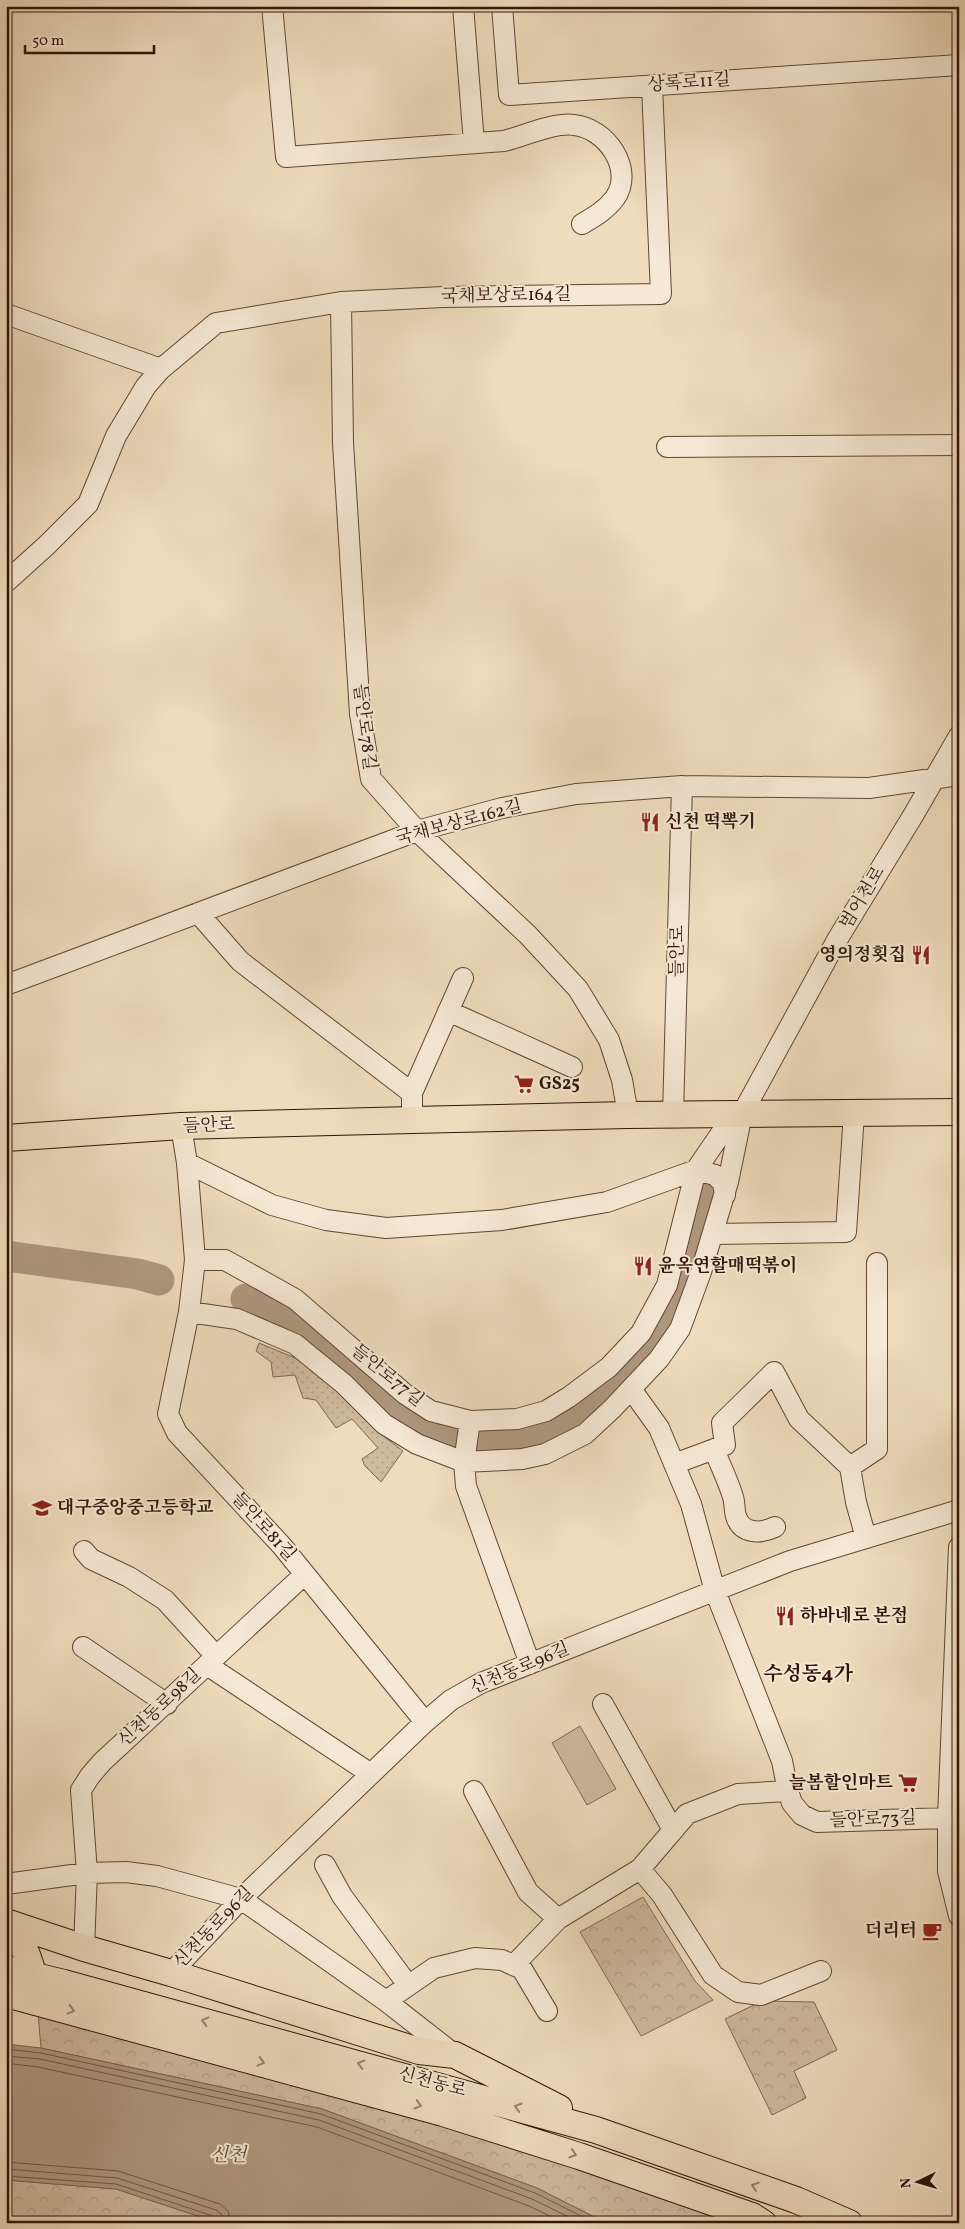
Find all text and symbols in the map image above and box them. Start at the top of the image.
scale bar [25,22,154,54]
text: 50 m [32,31,64,52]
street label: 상록로11길 [646,68,732,98]
street label: 국채보상로164길 [440,282,572,310]
street label: 들안로78길 [346,682,382,772]
street label: 국채보상로162길 [393,794,525,852]
place label: 신천 떡뽁기 [665,810,756,835]
restaurant icon: 신천 떡뽁기 [639,811,661,833]
street label: 범어천로 [834,862,892,934]
street label: 들안로 [665,925,691,977]
place label: 영의정횟집 [819,943,906,968]
restaurant icon: 영의정횟집 [910,944,932,966]
place label: GS25 [539,1072,580,1097]
supermarket icon: GS25 [513,1073,535,1095]
street label: 들안로 [182,1113,236,1139]
place label: 윤옥연할매떡볶이 [658,1254,797,1279]
restaurant icon: 윤옥연할매떡볶이 [632,1255,654,1277]
street label: 들안로77길 [345,1339,429,1413]
street label: 들안로81길 [225,1487,301,1567]
place label: 대구중앙중고등학교 [57,1496,214,1521]
school or university icon: 대구중앙중고등학교 [31,1497,53,1519]
place label: 하바네로 본점 [800,1604,908,1629]
restaurant icon: 하바네로 본점 [774,1605,796,1627]
street label: 신천동로96길 [466,1637,574,1701]
district label: 수성동4가 [763,1661,853,1689]
street label: 신천동로98길 [113,1663,207,1753]
place label: 늘봄할인마트 [789,1771,894,1796]
supermarket icon: 늘봄할인마트 [897,1772,919,1794]
street label: 들안로73길 [829,1806,917,1834]
street label: 신천동로96길 [168,1881,260,1975]
place label: 더리터 [865,1919,917,1944]
cafe icon: 더리터 [921,1920,943,1942]
one-way arrow [66,2005,74,2015]
one-way arrow [200,2016,209,2027]
one-way arrow [257,2056,266,2067]
one-way arrow [357,2059,366,2070]
street label: 신천동로 [395,2062,469,2104]
one-way arrow [413,2100,421,2110]
one-way arrow [514,2103,523,2113]
water label: 신천 [210,2143,248,2169]
one-way arrow [568,2148,577,2158]
north arrow [892,2156,942,2206]
text: N [897,2177,916,2189]
one-way arrow [752,2181,760,2191]

